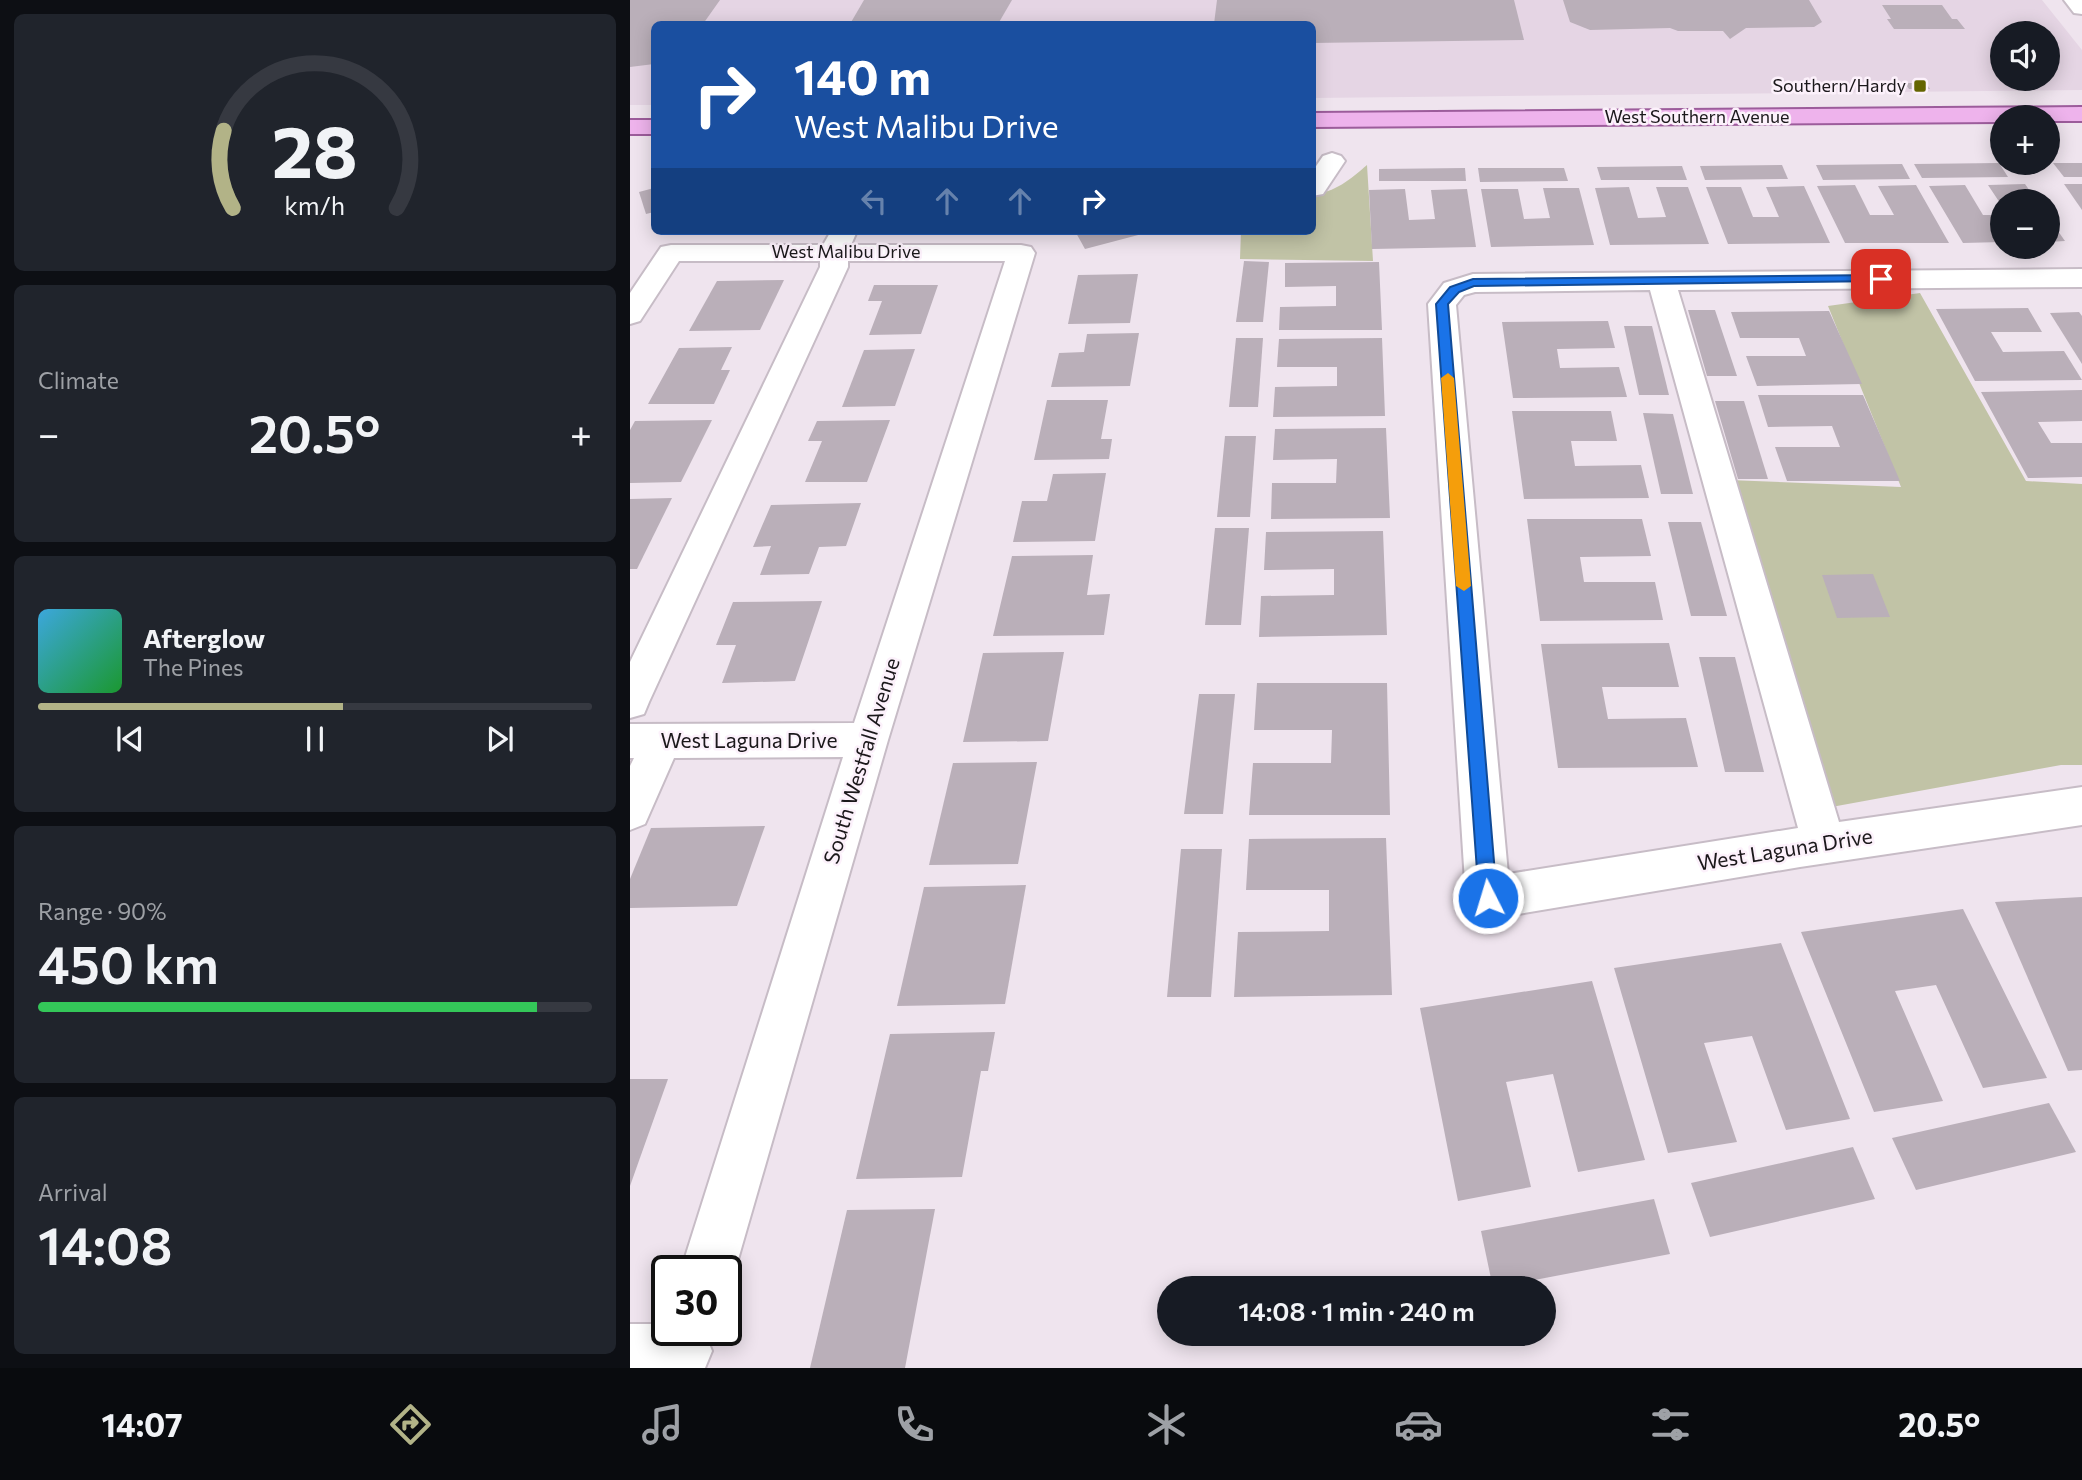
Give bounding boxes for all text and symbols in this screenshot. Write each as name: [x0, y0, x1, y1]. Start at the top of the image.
map controls: [1990, 21, 2060, 259]
button: sound: [1990, 21, 2060, 91]
text: 140 m: [794, 45, 931, 105]
icon: right: [679, 49, 770, 140]
place label: Southern/Hardy: [1772, 74, 1906, 96]
marker: Southern/Hardy: [1912, 78, 1928, 94]
text: 28: [272, 105, 358, 194]
text: West Malibu Drive: [794, 105, 1059, 145]
street label: West Southern Avenue: [1604, 105, 1790, 127]
button: +: [1990, 105, 2060, 175]
icon: left: [855, 182, 893, 220]
icon: ahead: [928, 182, 966, 220]
icon: ahead: [1001, 182, 1039, 220]
icon: right: [1074, 182, 1112, 220]
button: −: [1990, 189, 2060, 259]
text: km/h: [285, 190, 345, 220]
street label: West Malibu Drive: [772, 240, 920, 262]
pin: [1851, 249, 1911, 309]
icon: arrive: [1862, 260, 1900, 298]
text: Climate: [38, 366, 119, 394]
text: 20.5°: [249, 400, 380, 464]
text: −: [38, 409, 60, 456]
text: +: [570, 409, 592, 456]
text: Afterglow: [143, 622, 265, 653]
text: The Pines: [143, 653, 244, 681]
street label: South Westfall Avenue: [817, 655, 904, 867]
icon: previous: [111, 720, 149, 758]
icon: pause: [296, 720, 334, 758]
icon: next: [481, 720, 519, 758]
street label: West Laguna Drive: [660, 727, 838, 752]
street label: West Laguna Drive: [1695, 822, 1874, 875]
position arrow: [1451, 861, 1525, 935]
text: Range · 90%: [38, 897, 166, 925]
text: 450 km: [38, 931, 219, 995]
text: Arrival: [38, 1178, 108, 1206]
text: 14:08: [38, 1212, 172, 1276]
speed limit sign: 30: [651, 1255, 742, 1346]
text: 14:08 · 1 min · 240 m: [1238, 1295, 1475, 1326]
icon: directions: [386, 1400, 435, 1449]
icon: music: [638, 1400, 687, 1449]
icon: phone: [890, 1400, 939, 1449]
icon: climate: [1142, 1400, 1191, 1449]
icon: car: [1394, 1400, 1443, 1449]
icon: filters: [1646, 1400, 1695, 1449]
text: 14:07: [102, 1404, 183, 1444]
text: 20.5°: [1898, 1404, 1980, 1444]

